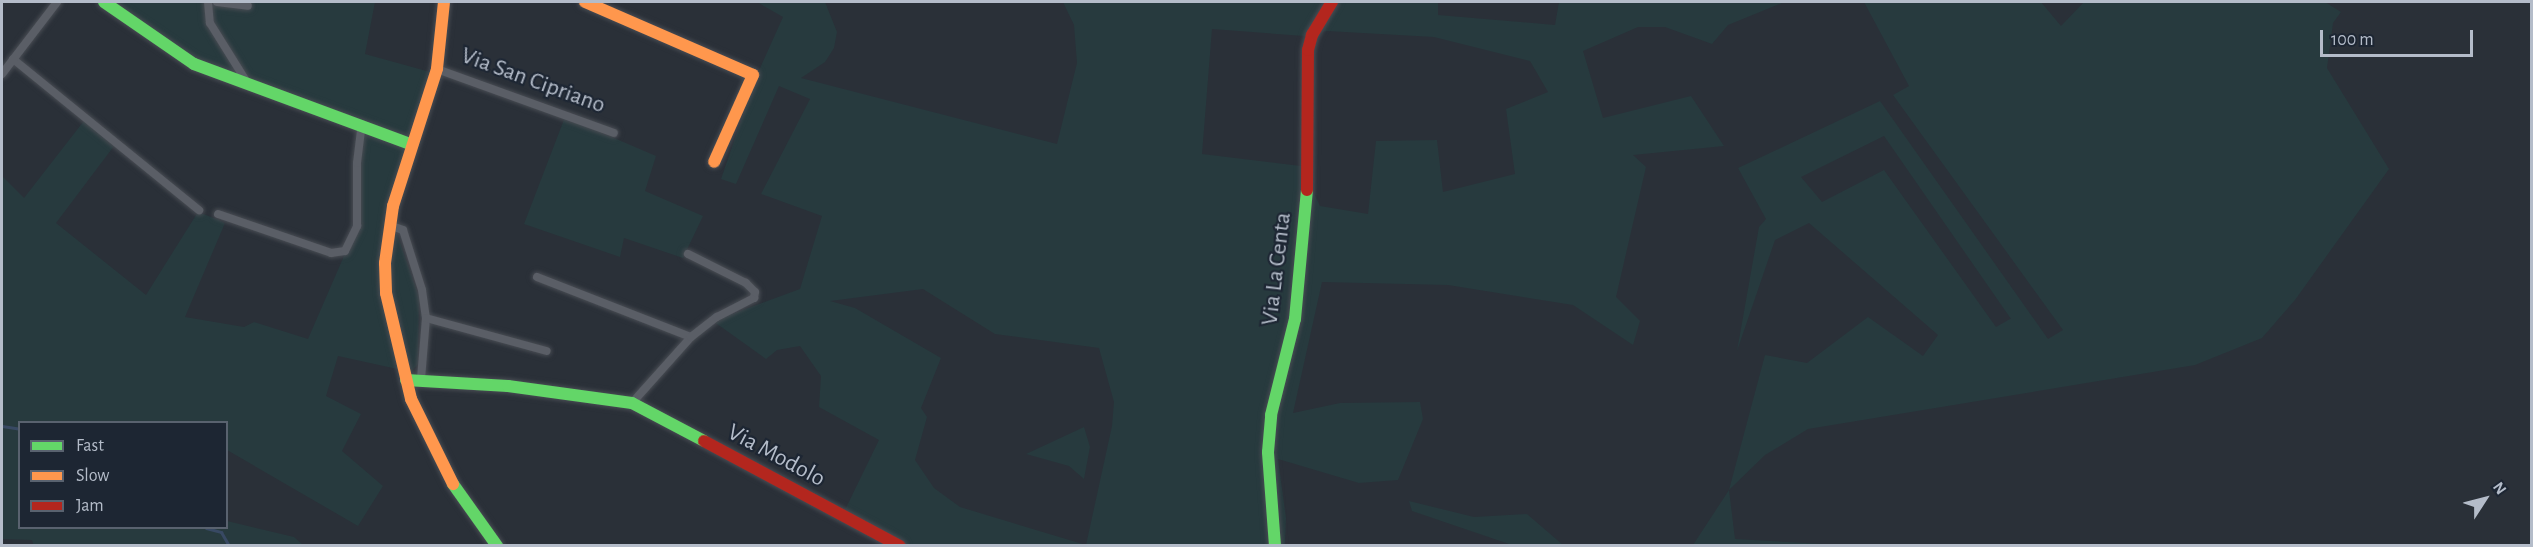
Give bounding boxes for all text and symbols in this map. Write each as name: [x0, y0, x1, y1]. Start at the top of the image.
scale bar: [2323, 18, 2476, 56]
text: 100 m: [2331, 31, 2374, 49]
street label: Via San Cipriano: [457, 42, 609, 120]
street label: Via La Centa: [1256, 211, 1298, 327]
street label: Via Modolo: [722, 418, 830, 494]
legend: [18, 421, 228, 529]
text: Fast: [76, 437, 104, 455]
text: Slow: [76, 467, 109, 485]
north arrow: [2455, 469, 2515, 529]
text: N: [2490, 479, 2509, 498]
text: Jam: [76, 497, 104, 515]

